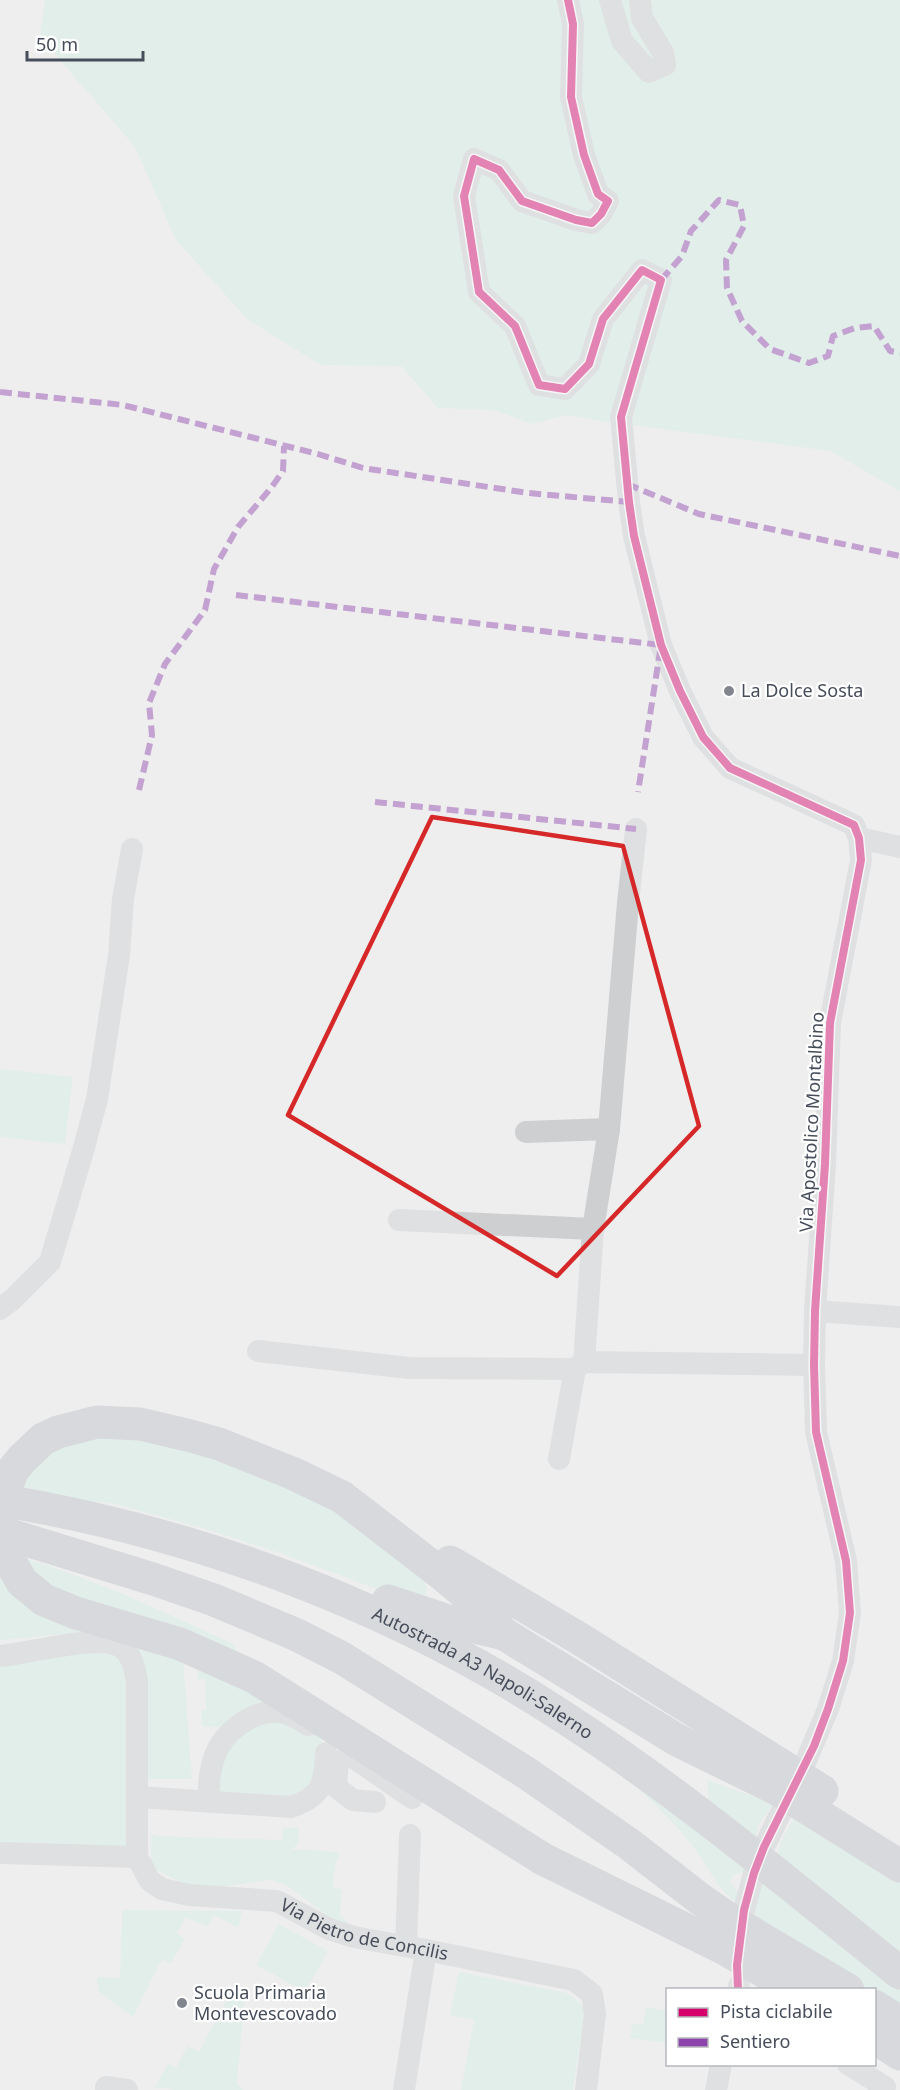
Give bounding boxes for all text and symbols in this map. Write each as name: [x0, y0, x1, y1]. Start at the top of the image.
scale bar: [27, 24, 142, 62]
text: 50 m: [36, 32, 78, 56]
place label: La Dolce Sosta: [741, 678, 863, 702]
marker: La Dolce Sosta: [722, 684, 736, 698]
street label: Via Apostolico Montalbino: [793, 1011, 829, 1233]
street label: Autostrada A3 Napoli-Salerno: [369, 1601, 598, 1744]
street label: Via Pietro de Concilis: [276, 1892, 450, 1965]
place label: Scuola Primaria Montevescovado: [194, 1980, 337, 2025]
legend: [666, 1988, 876, 2066]
marker: Scuola Primaria Montevescovado: [175, 1996, 189, 2010]
text: Pista ciclabile: [720, 1999, 833, 2023]
text: Sentiero: [720, 2029, 790, 2053]

